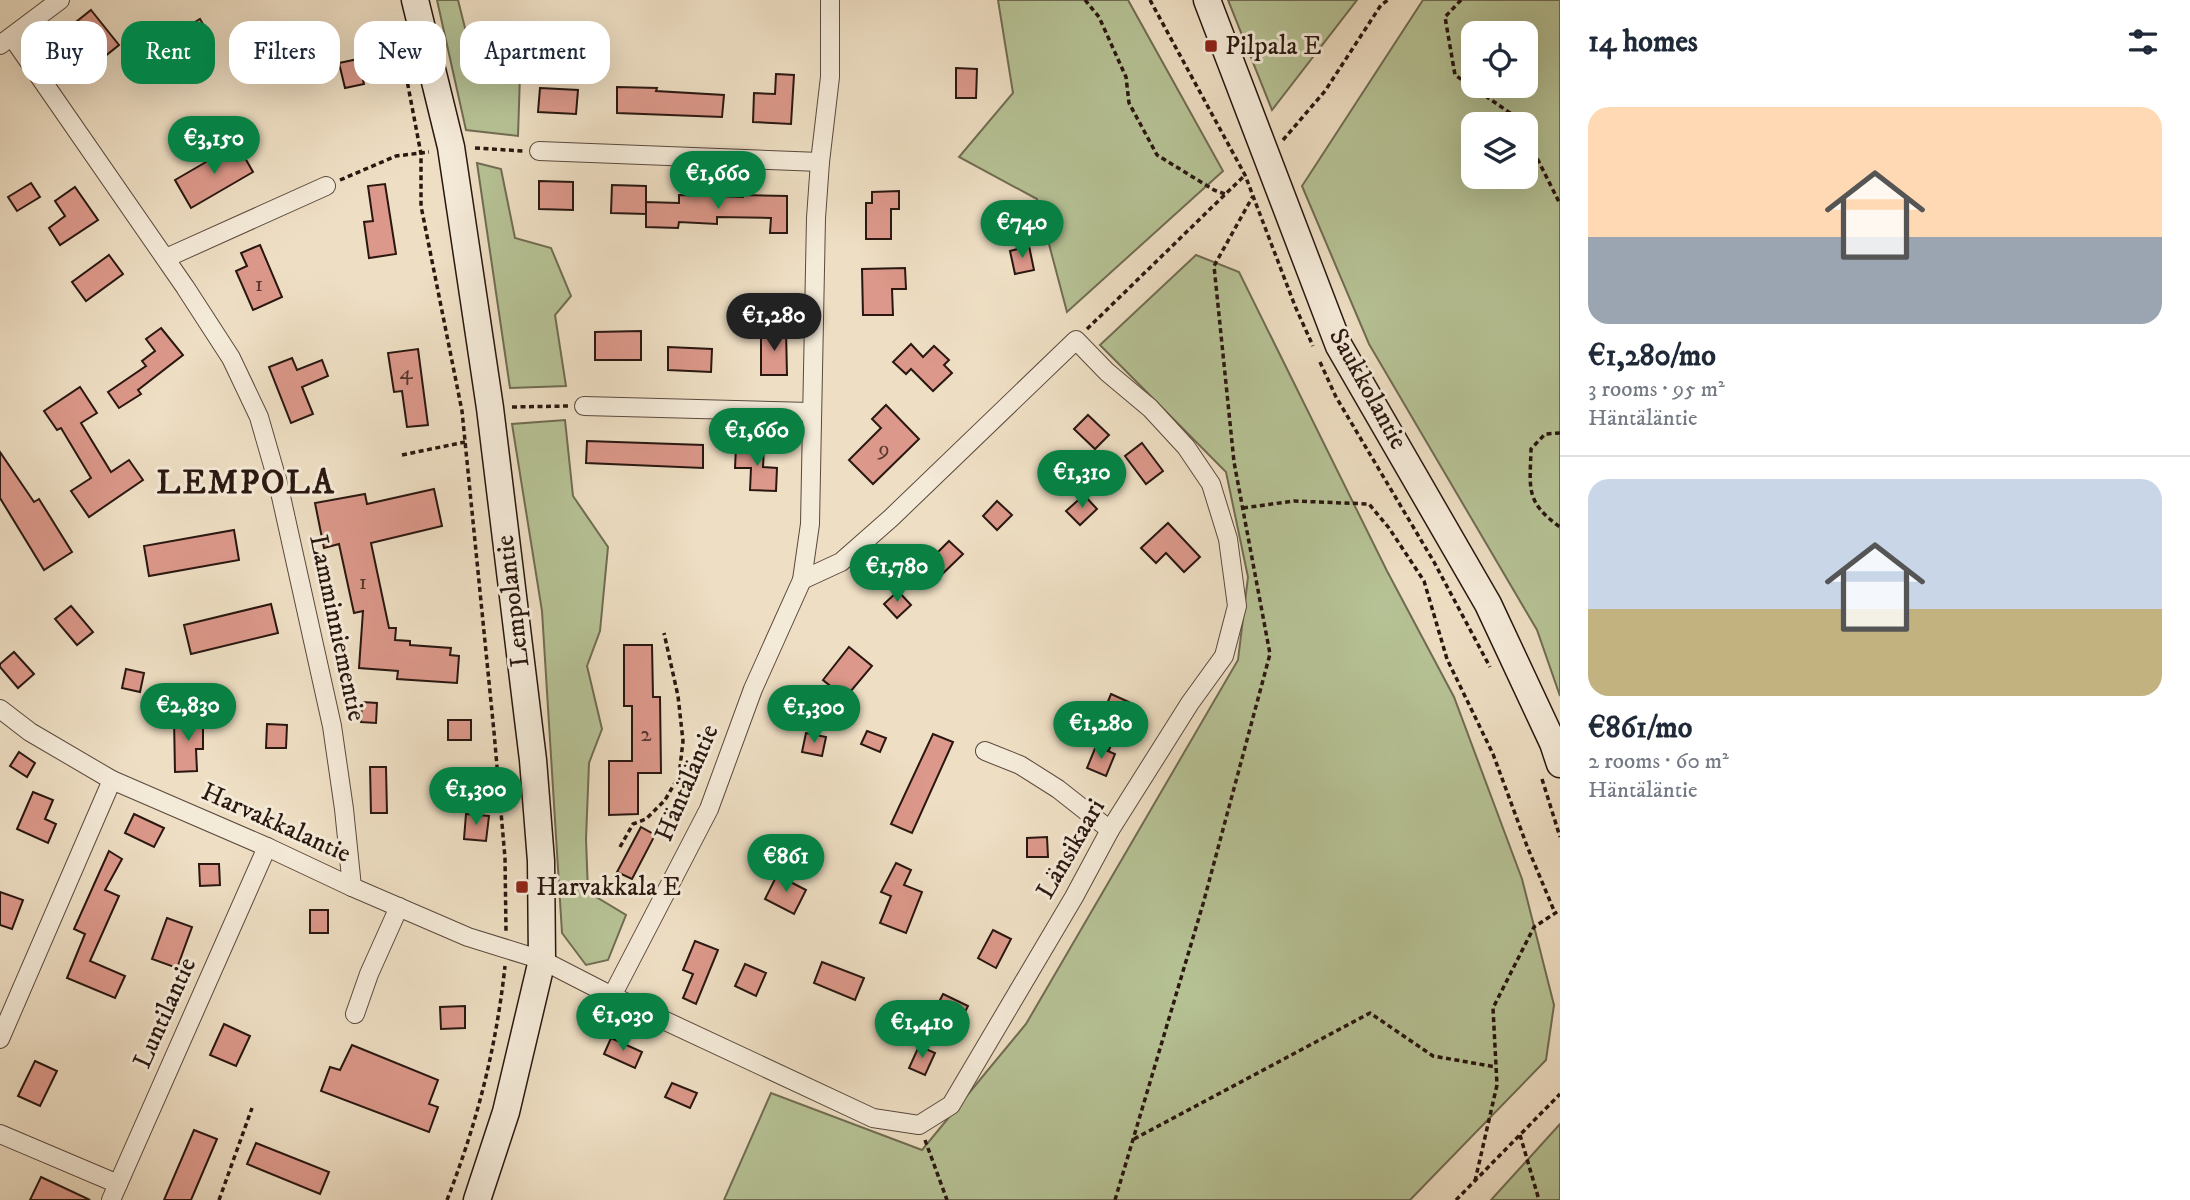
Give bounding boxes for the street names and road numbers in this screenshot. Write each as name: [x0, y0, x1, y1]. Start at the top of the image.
street label: Saukkolantie: [1321, 323, 1415, 455]
street label: Lamminniementie: [301, 532, 373, 724]
street label: Lempolantie: [489, 533, 537, 669]
street label: Häntäläntie: [648, 720, 726, 846]
street label: Harvakkalantie: [196, 775, 356, 871]
street label: Länsikaari: [1029, 793, 1113, 905]
street label: Luntilantie: [126, 952, 204, 1074]

